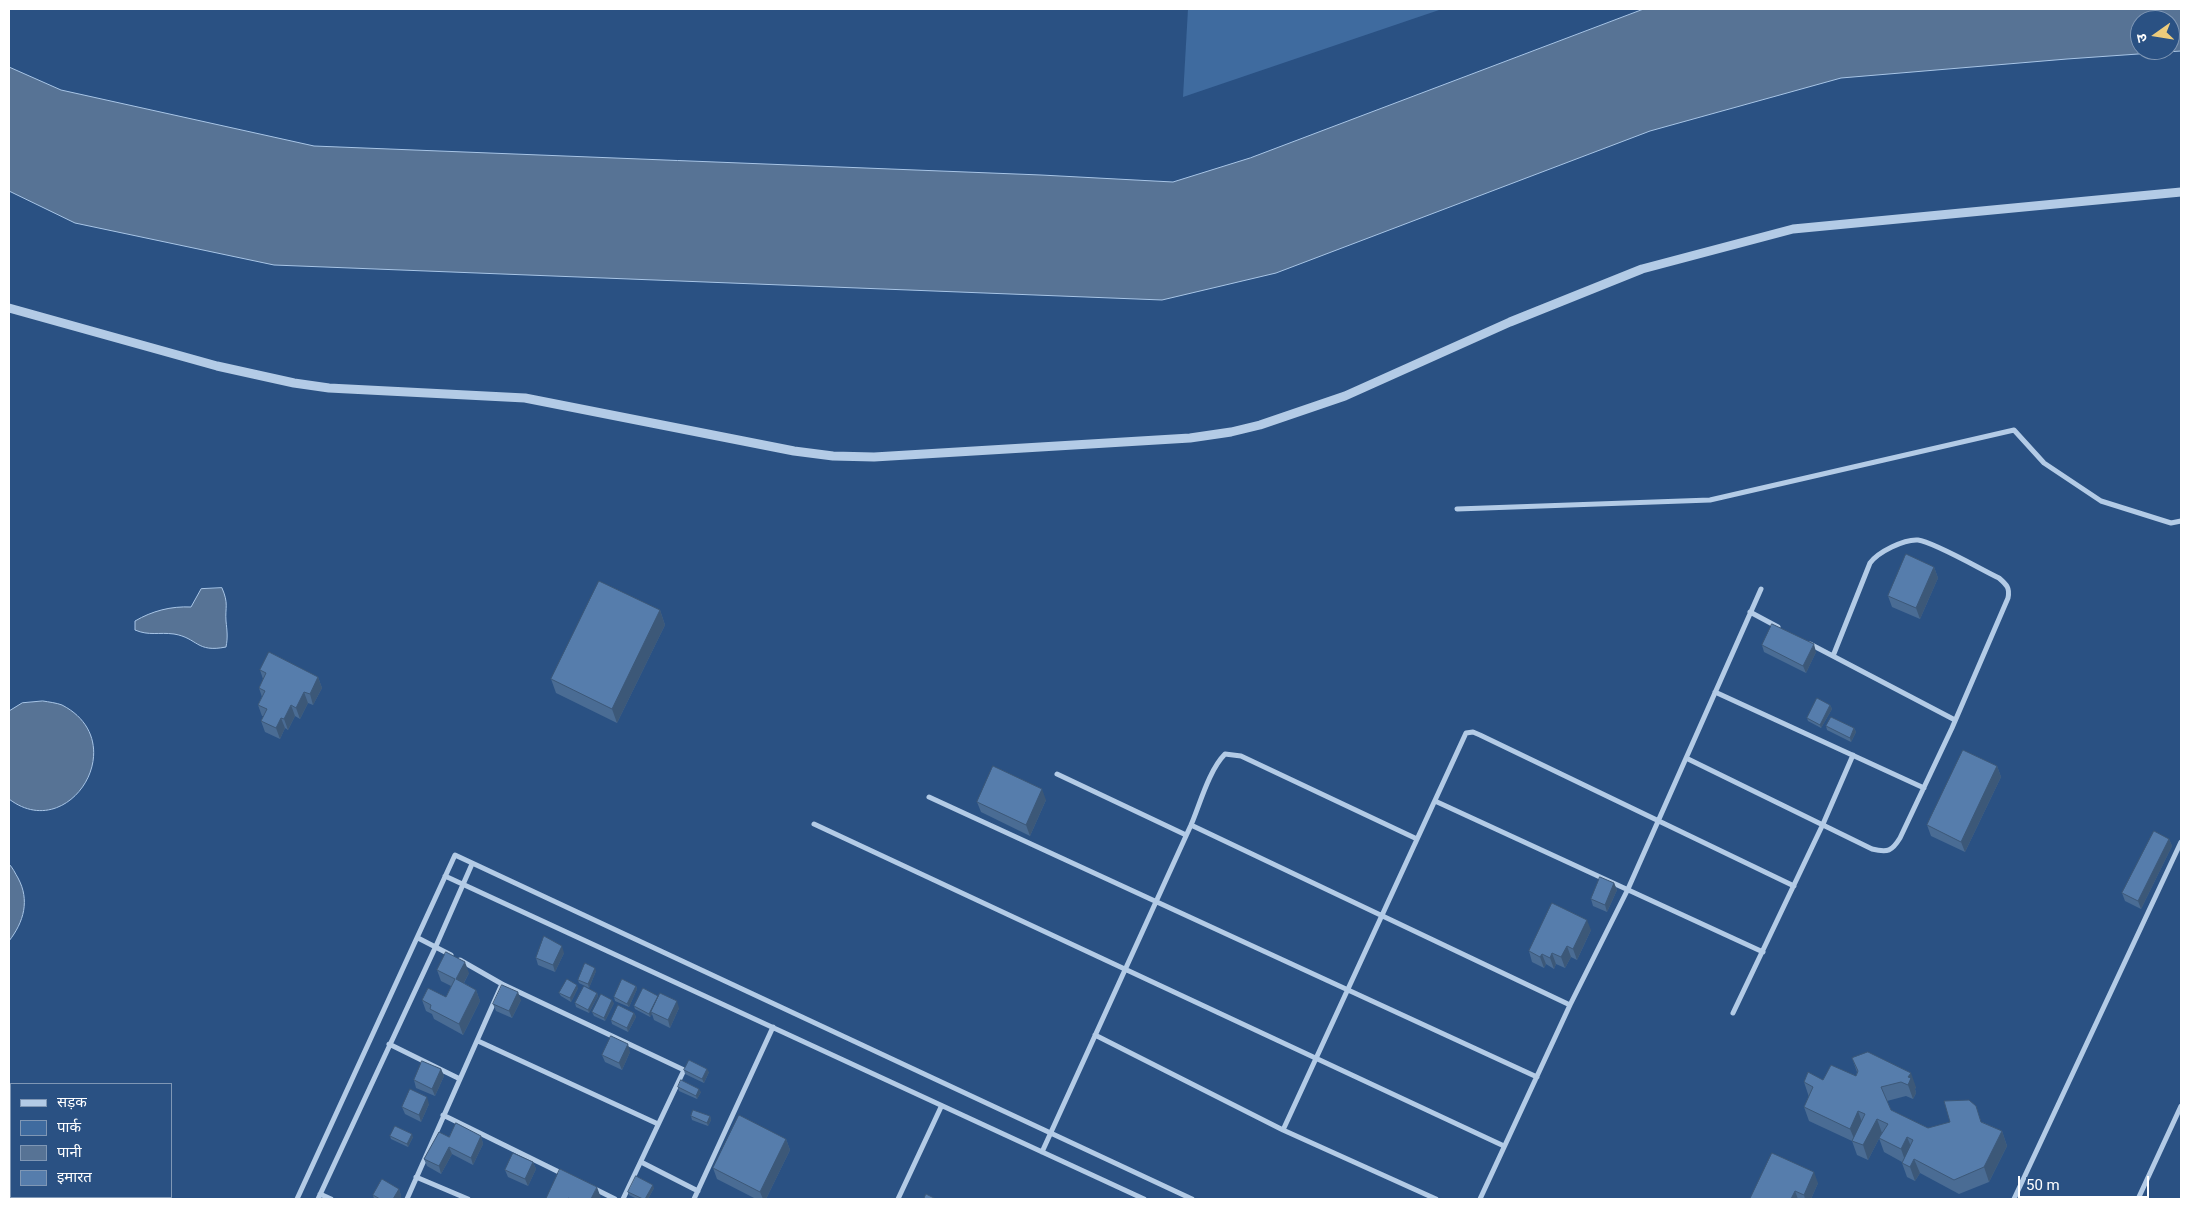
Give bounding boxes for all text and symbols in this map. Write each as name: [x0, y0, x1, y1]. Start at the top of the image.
north arrow: [2130, 10, 2180, 60]
text: उ: [2133, 32, 2150, 44]
legend: [10, 1083, 172, 1198]
text: सड़क: [57, 1093, 87, 1111]
text: पार्क: [57, 1118, 81, 1136]
text: पानी: [57, 1143, 82, 1161]
scale bar: [2020, 1166, 2151, 1198]
text: इमारत: [57, 1168, 92, 1186]
text: 50 m: [2026, 1176, 2060, 1194]

